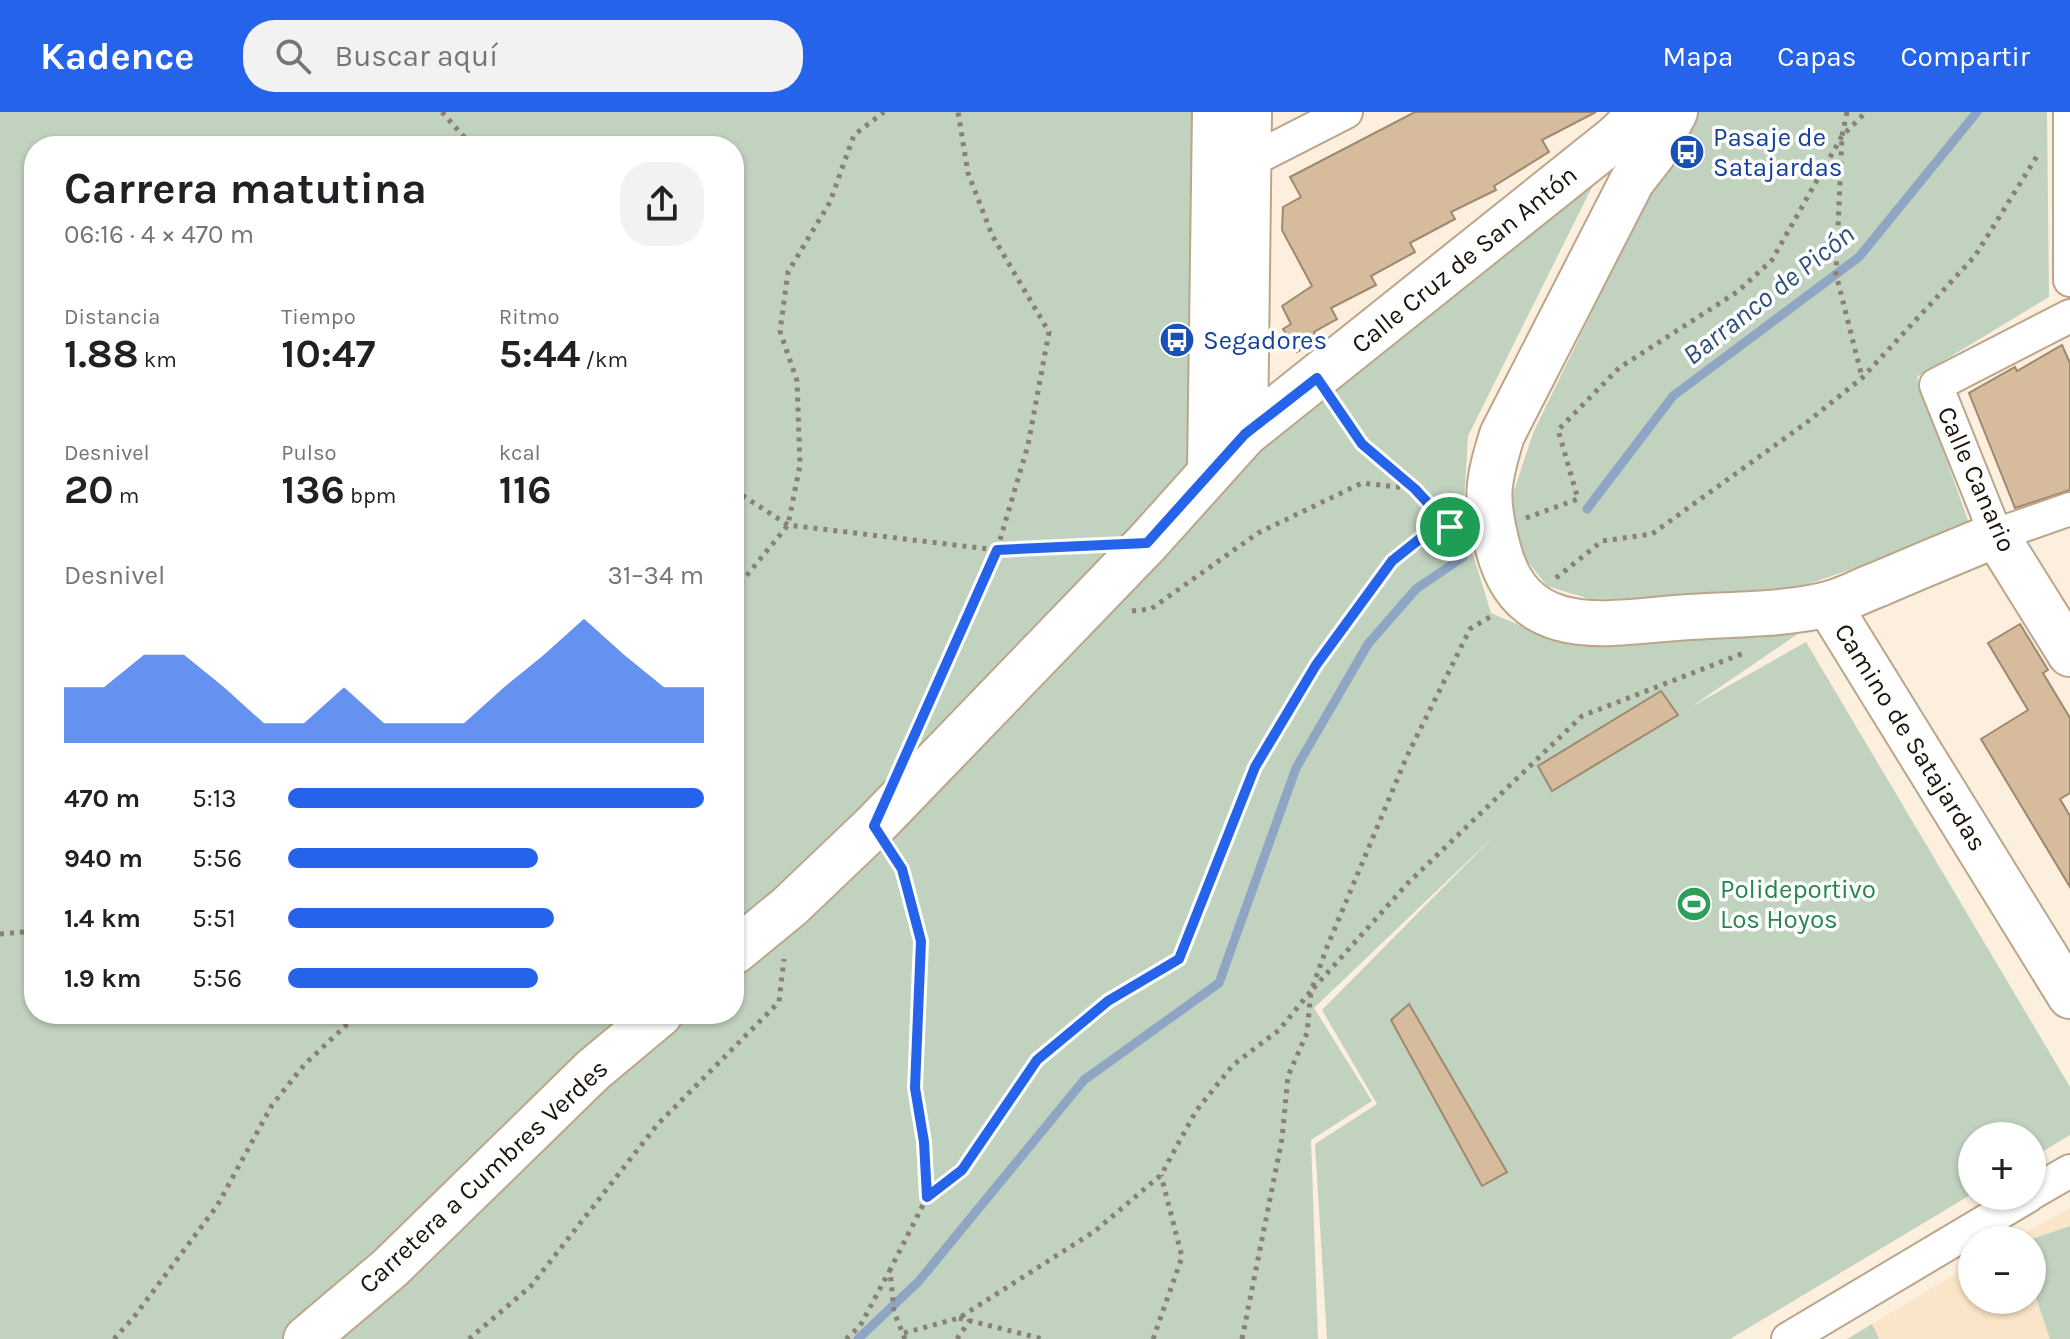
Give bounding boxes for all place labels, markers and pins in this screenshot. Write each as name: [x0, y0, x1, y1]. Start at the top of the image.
place label: Pasaje de Satajardas: [1713, 122, 1842, 183]
bus stop icon: Pasaje de Satajardas: [1668, 133, 1706, 171]
bus stop icon: Segadores: [1158, 321, 1196, 359]
place label: Segadores: [1203, 325, 1327, 356]
pin: [1416, 493, 1484, 561]
place label: Polideportivo Los Hoyos: [1720, 874, 1876, 935]
sports icon: Polideportivo Los Hoyos: [1675, 885, 1713, 923]

